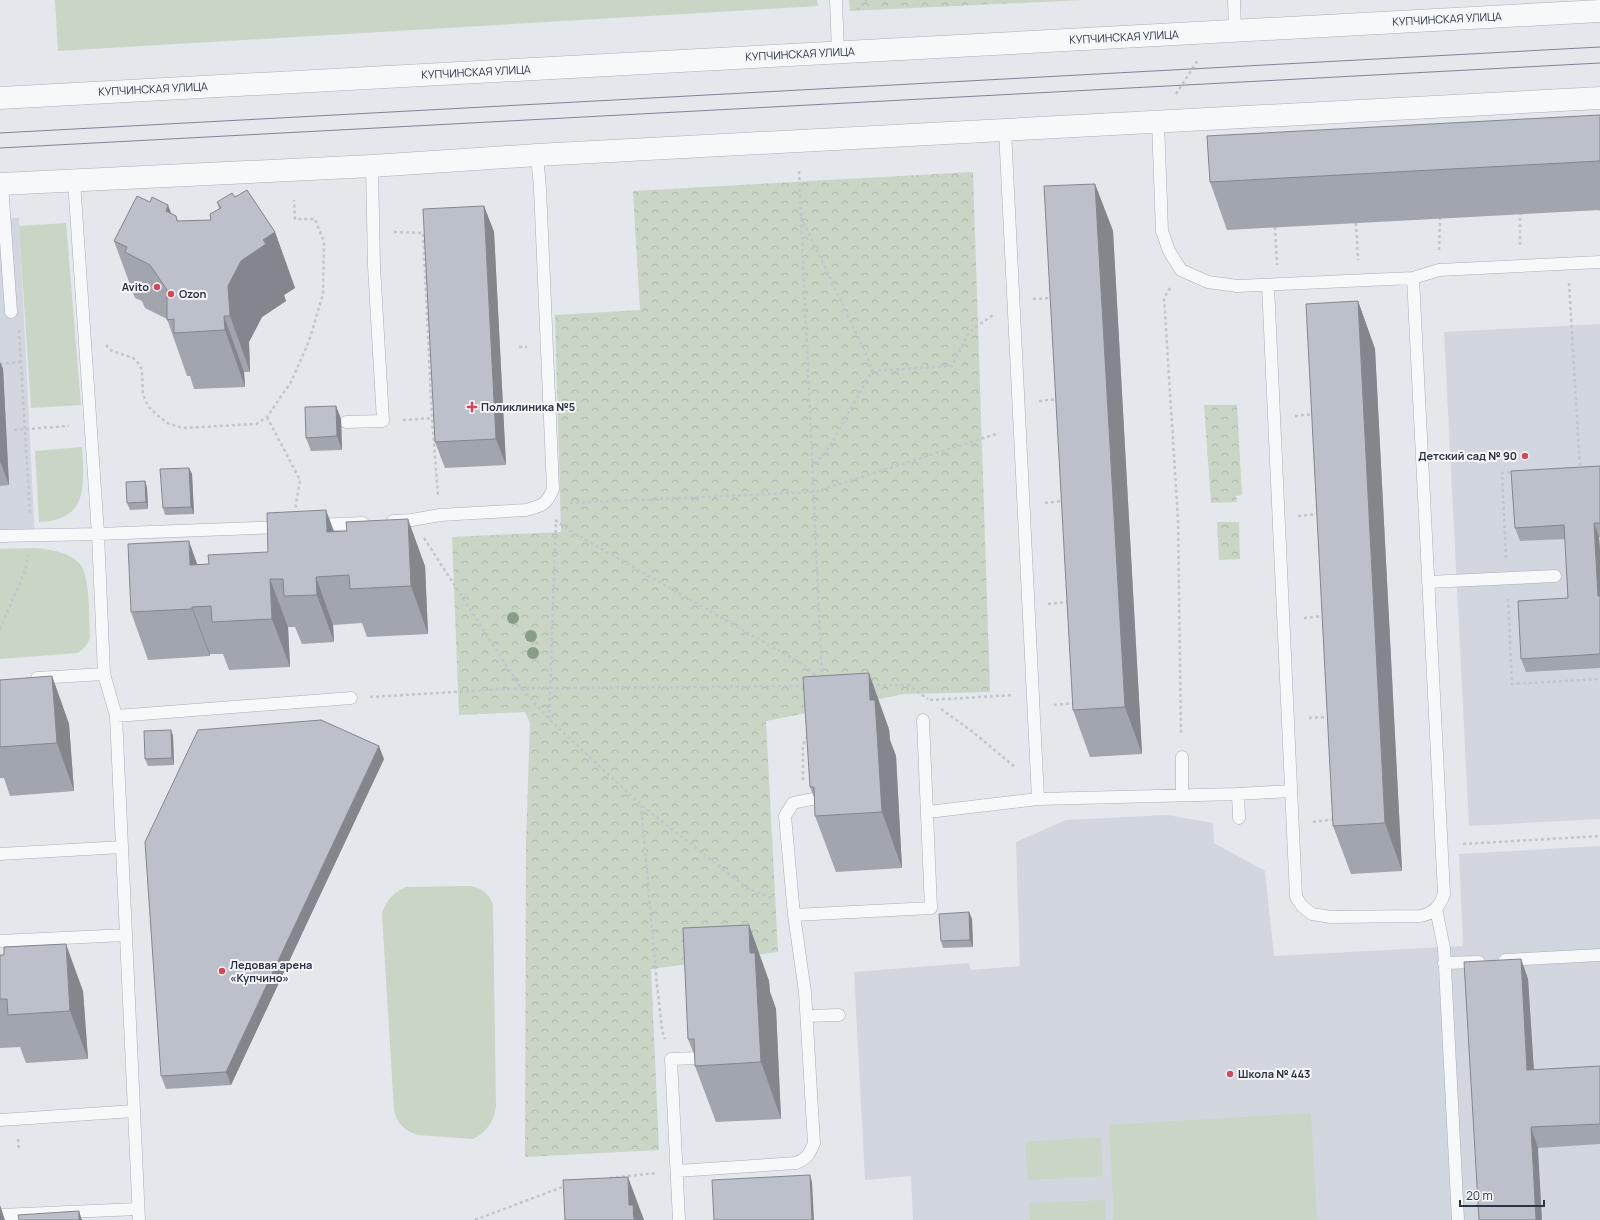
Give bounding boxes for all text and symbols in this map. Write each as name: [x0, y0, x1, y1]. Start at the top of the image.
street label: КУПЧИНСКАЯ УЛИЦА: [1392, 8, 1502, 29]
street label: КУПЧИНСКАЯ УЛИЦА: [1069, 26, 1179, 47]
street label: КУПЧИНСКАЯ УЛИЦА: [745, 43, 855, 64]
street label: КУПЧИНСКАЯ УЛИЦА: [421, 61, 531, 82]
street label: КУПЧИНСКАЯ УЛИЦА: [98, 78, 208, 99]
place label: Avito: [122, 279, 149, 294]
marker: Avito: [152, 282, 162, 292]
place label: Ozon: [179, 286, 206, 301]
marker: Ozon: [166, 289, 176, 299]
place label: Поликлиника №5: [481, 399, 575, 414]
marker: Поликлиника №5: [466, 401, 478, 413]
place label: Детский сад № 90: [1418, 448, 1517, 463]
marker: Детский сад № 90: [1520, 451, 1530, 461]
place label: Ледовая арена «Купчино»: [230, 957, 312, 985]
marker: Ледовая арена «Купчино»: [217, 966, 227, 976]
place label: Школа № 443: [1238, 1066, 1311, 1081]
marker: Школа № 443: [1225, 1069, 1235, 1079]
scale bar: [1460, 1182, 1544, 1208]
text: 20 m: [1466, 1187, 1493, 1204]

